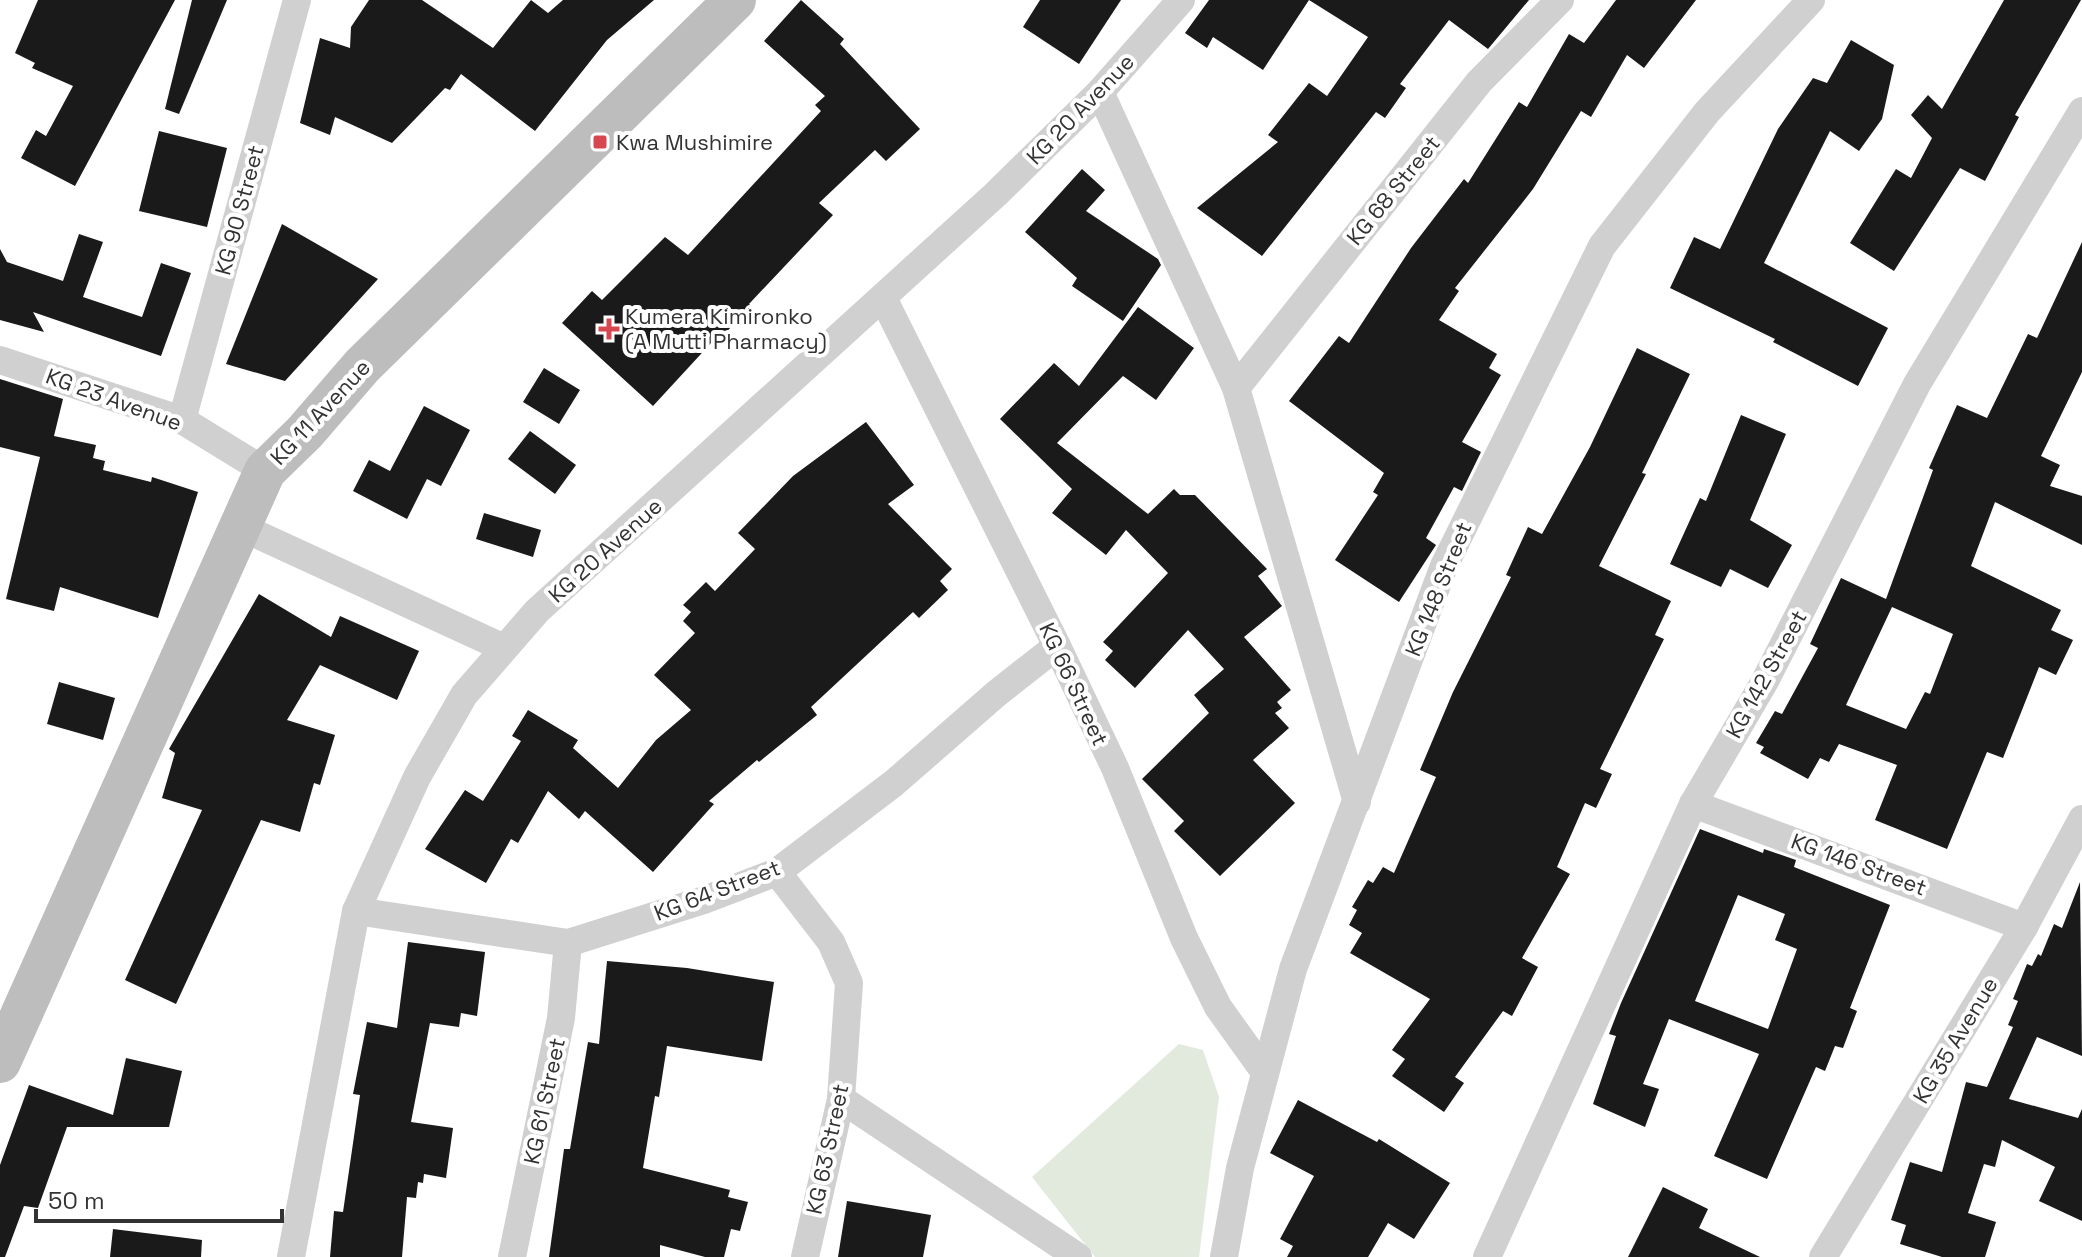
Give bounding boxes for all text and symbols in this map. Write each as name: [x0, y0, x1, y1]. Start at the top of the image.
street label: KG 20 Avenue: [1020, 48, 1140, 170]
place label: Kwa Mushimire: [616, 128, 773, 156]
street label: KG 68 Street: [1340, 130, 1446, 250]
marker: Kwa Mushimire: [591, 133, 609, 151]
street label: KG 90 Street: [208, 142, 270, 278]
place label: Kumera Kimironko (A Mutti Pharmacy): [625, 302, 827, 355]
marker: Kumera Kimironko (A Mutti Pharmacy): [600, 320, 618, 338]
street label: KG 11 Avenue: [264, 353, 376, 471]
street label: KG 23 Avenue: [42, 361, 186, 437]
street label: KG 20 Avenue: [542, 492, 668, 608]
street label: KG 148 Street: [1398, 518, 1478, 660]
street label: KG 142 Street: [1719, 605, 1813, 743]
street label: KG 66 Street: [1033, 618, 1115, 750]
street label: KG 146 Street: [1787, 827, 1931, 901]
street label: KG 64 Street: [650, 853, 784, 927]
street label: KG 35 Avenue: [1906, 972, 2004, 1108]
street label: KG 61 Street: [517, 1035, 571, 1167]
street label: KG 63 Street: [800, 1081, 854, 1217]
scale bar: [36, 1173, 282, 1223]
text: 50 m: [48, 1185, 105, 1216]

